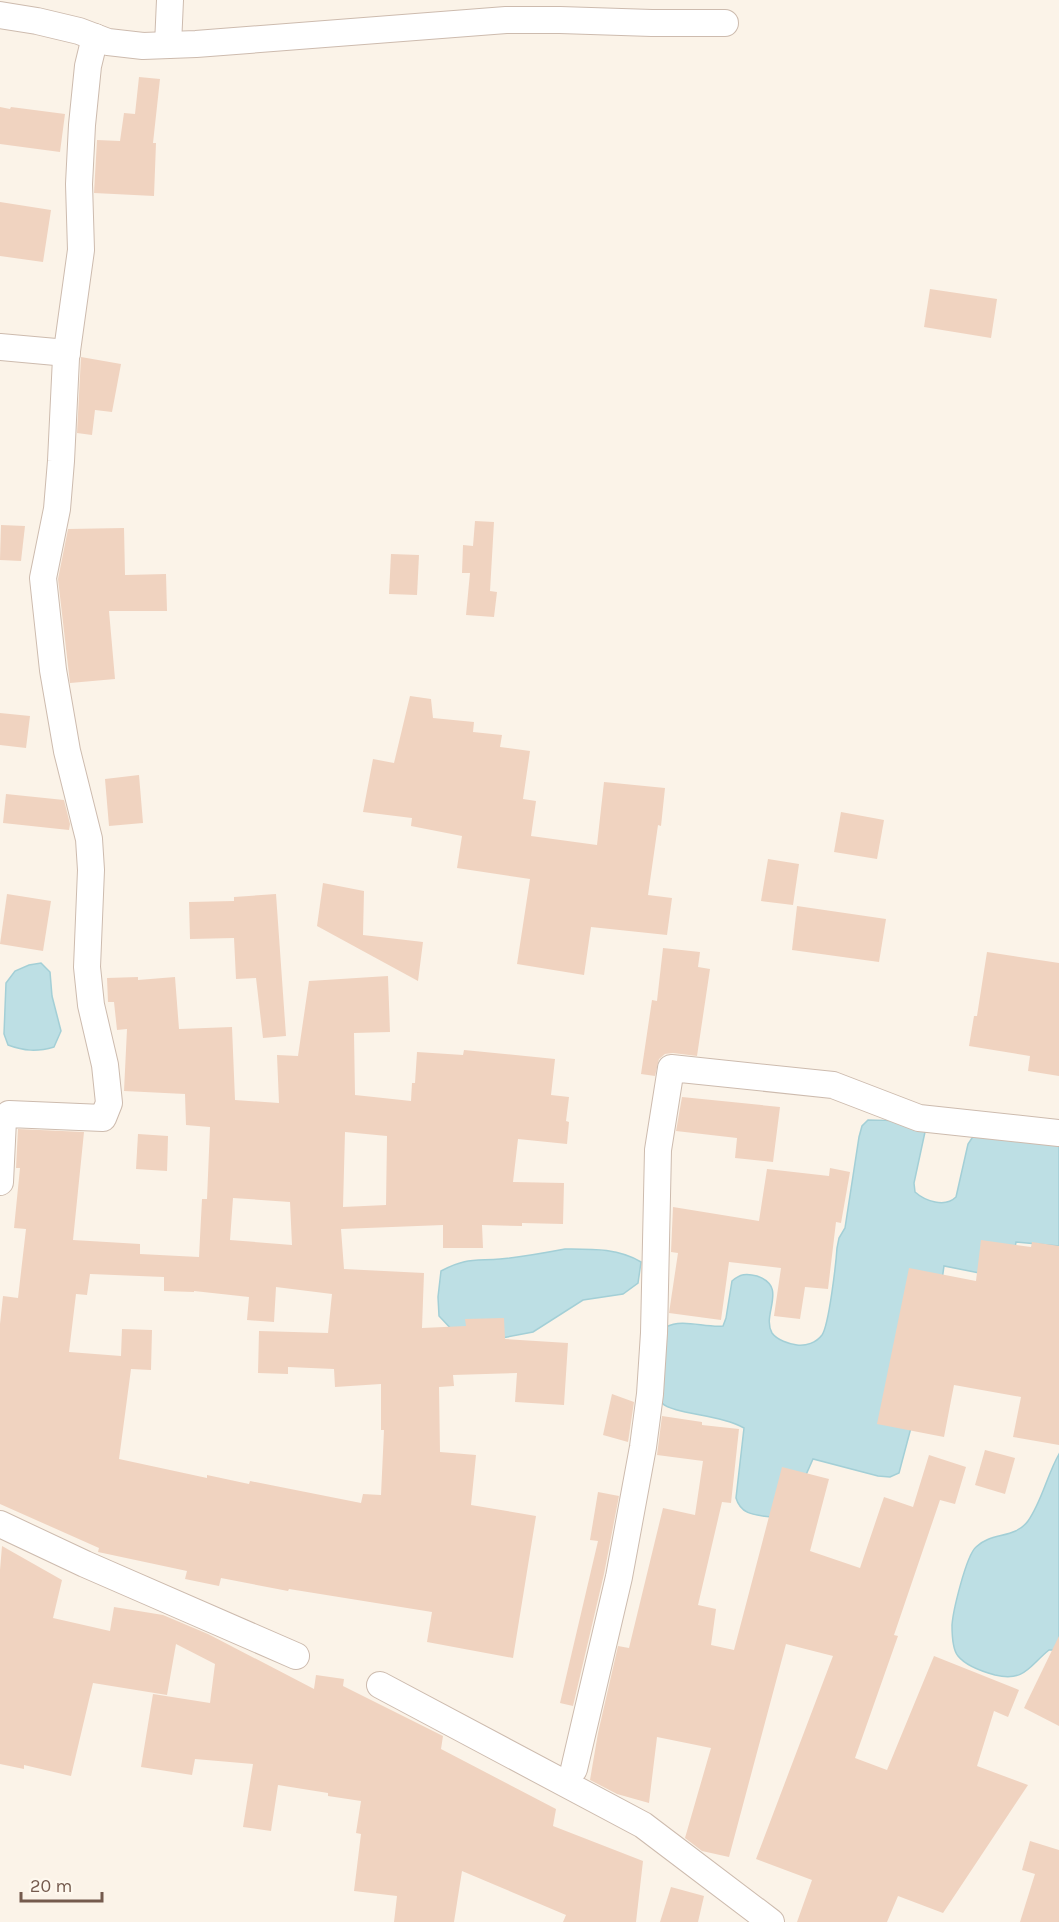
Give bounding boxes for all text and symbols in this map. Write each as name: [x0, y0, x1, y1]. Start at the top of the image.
scale bar: [21, 1865, 102, 1903]
text: 20 m: [30, 1875, 72, 1897]

